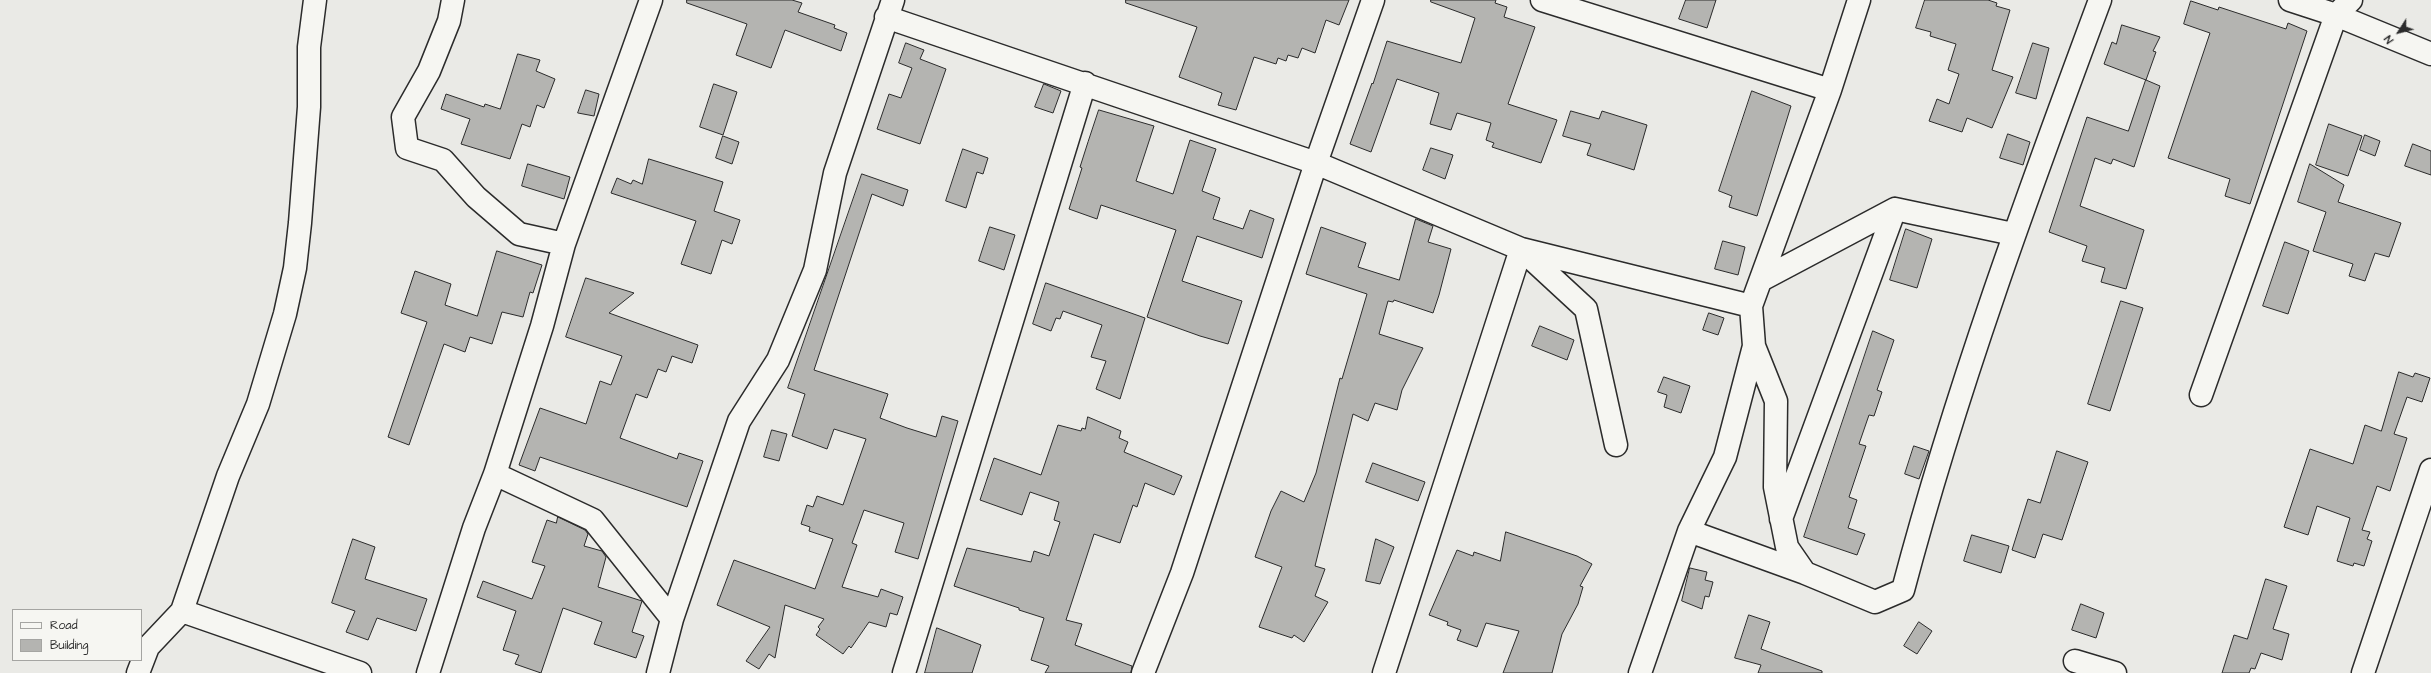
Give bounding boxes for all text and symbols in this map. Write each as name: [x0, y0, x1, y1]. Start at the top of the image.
north arrow: [2379, 12, 2419, 52]
text: N: [2381, 32, 2397, 47]
legend: [12, 609, 142, 661]
text: Road: [50, 617, 78, 634]
text: Building: [50, 637, 88, 654]

